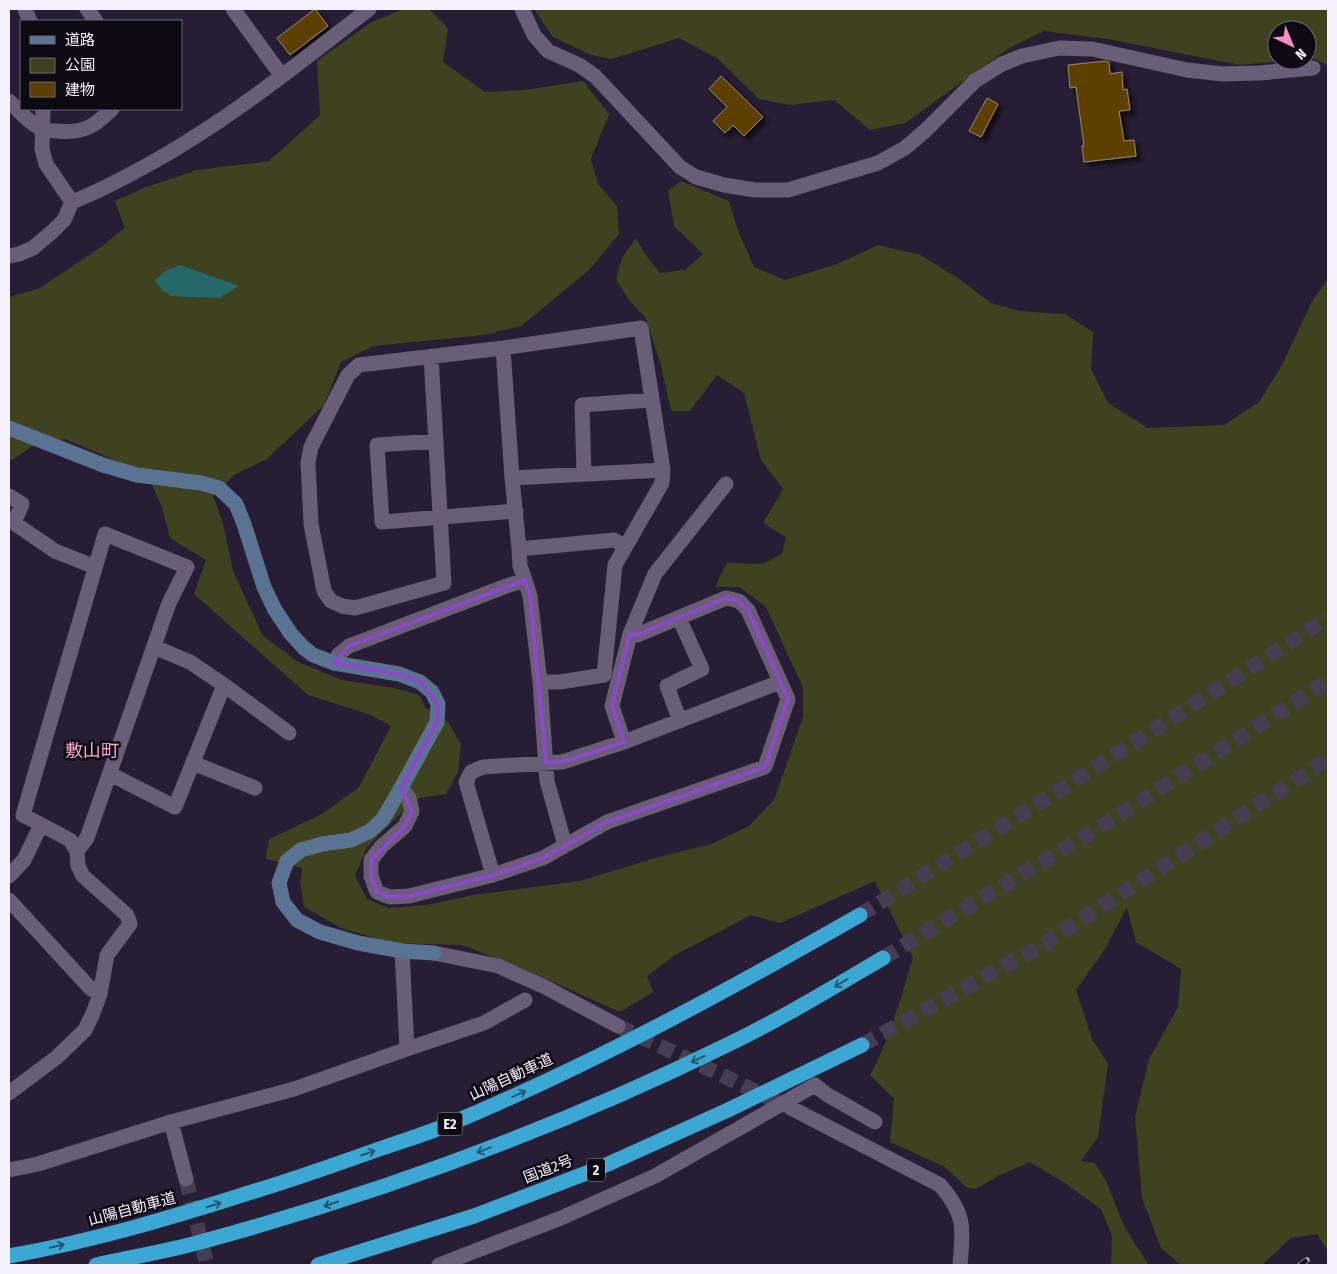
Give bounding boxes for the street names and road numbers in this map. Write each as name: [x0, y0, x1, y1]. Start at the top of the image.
street label: 山陽自動車道: [466, 1050, 556, 1104]
road number: E2: [438, 1112, 462, 1136]
street label: 国道2号: [521, 1151, 575, 1187]
road number: 2: [587, 1158, 605, 1182]
street label: 山陽自動車道: [86, 1189, 178, 1229]

